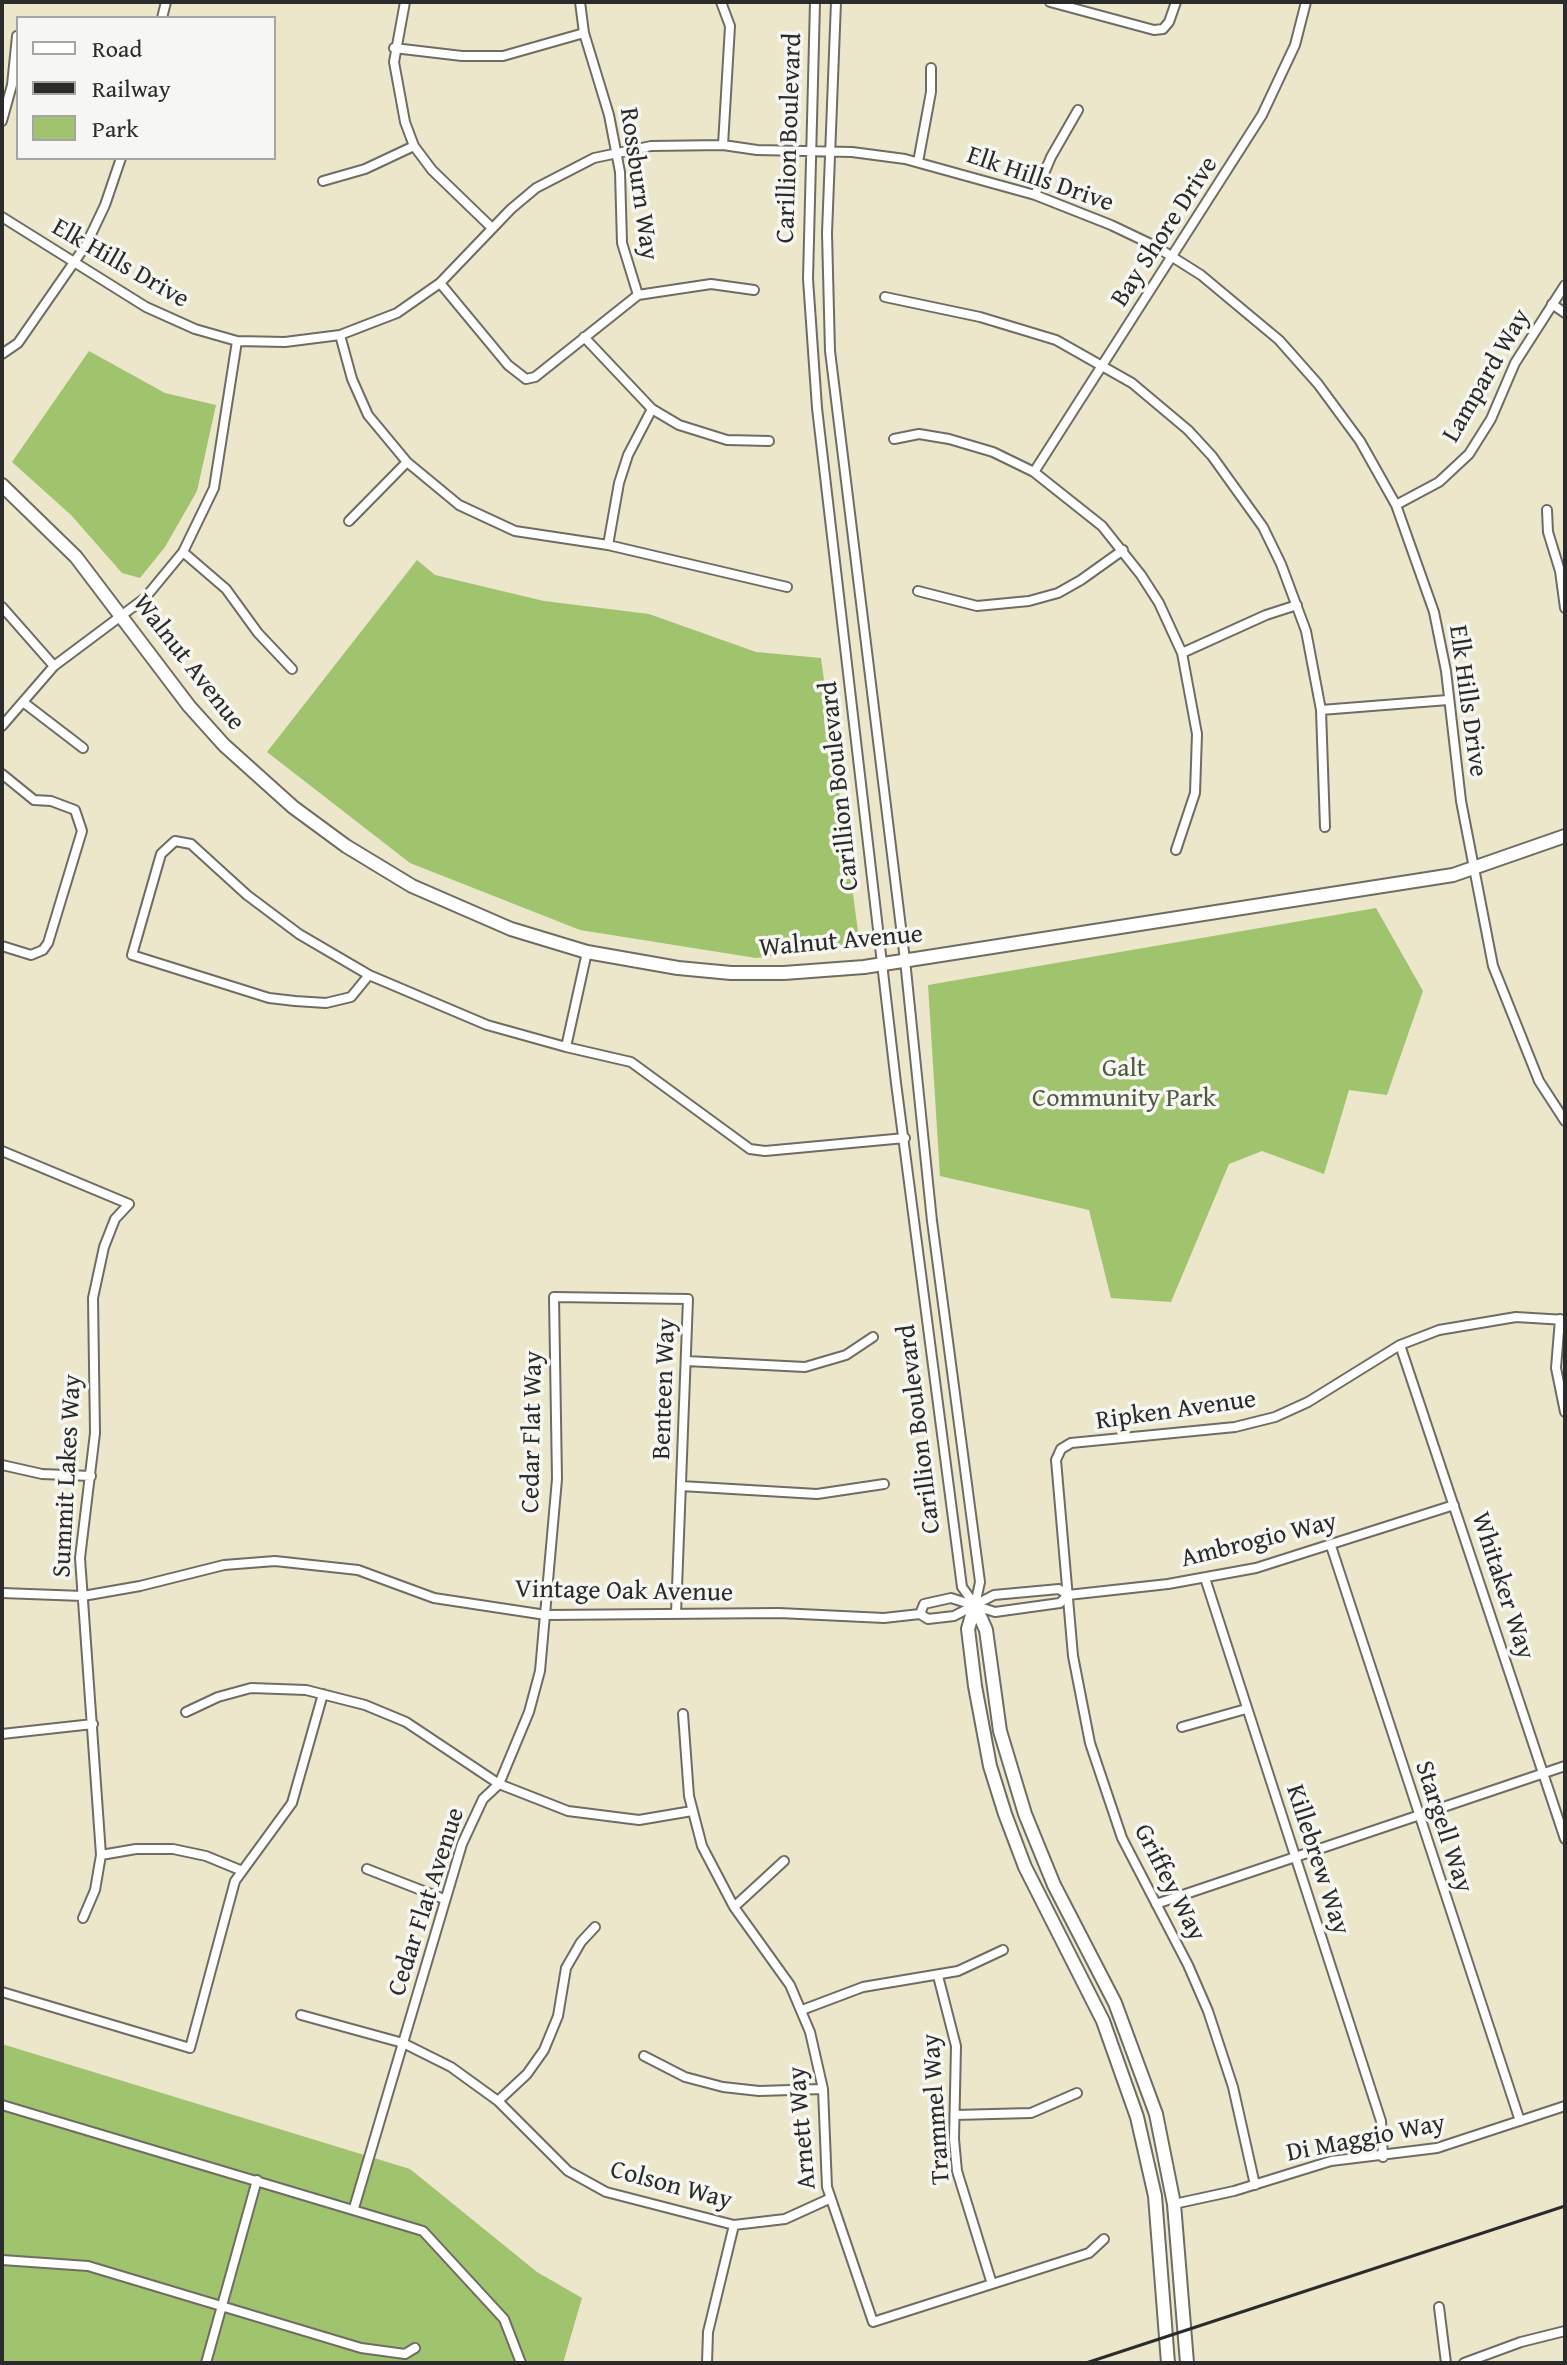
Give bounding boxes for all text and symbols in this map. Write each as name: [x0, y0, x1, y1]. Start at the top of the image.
legend: [16, 16, 276, 160]
text: Road: [92, 31, 142, 66]
street label: Carillion Boulevard: [771, 32, 809, 244]
text: Railway: [92, 71, 171, 106]
street label: Rossburn Way: [612, 106, 664, 262]
text: Park: [92, 111, 138, 146]
street label: Elk Hills Drive: [963, 140, 1117, 220]
street label: Bay Shore Drive: [1105, 151, 1225, 313]
street label: Elk Hills Drive: [46, 212, 194, 316]
street label: Lampard Way: [1436, 304, 1538, 448]
street label: Walnut Avenue: [125, 589, 251, 737]
street label: Elk Hills Drive: [1441, 623, 1493, 779]
street label: Carillion Boulevard: [813, 680, 867, 892]
street label: Walnut Avenue: [758, 919, 924, 965]
park label: Galt Community Park: [1032, 1053, 1216, 1114]
street label: Benteen Way: [647, 1318, 683, 1460]
street label: Carillion Boulevard: [892, 1323, 948, 1535]
street label: Cedar Flat Way: [516, 1351, 550, 1513]
street label: Summit Lakes Way: [47, 1373, 89, 1579]
street label: Ripken Avenue: [1094, 1384, 1258, 1438]
street label: Ambrogio Way: [1178, 1507, 1340, 1575]
street label: Whitaker Way: [1464, 1508, 1540, 1664]
street label: Vintage Oak Avenue: [515, 1574, 733, 1610]
street label: Stargell Way: [1407, 1757, 1479, 1897]
street label: Killebrew Way: [1278, 1781, 1356, 1939]
street label: Cedar Flat Avenue: [382, 1804, 472, 2000]
street label: Griffey Way: [1126, 1819, 1212, 1947]
street label: Trammel Way: [916, 2032, 958, 2186]
street label: Arnett Way: [782, 2065, 824, 2191]
street label: Di Maggio Way: [1284, 2108, 1448, 2170]
street label: Colson Way: [607, 2155, 735, 2217]

